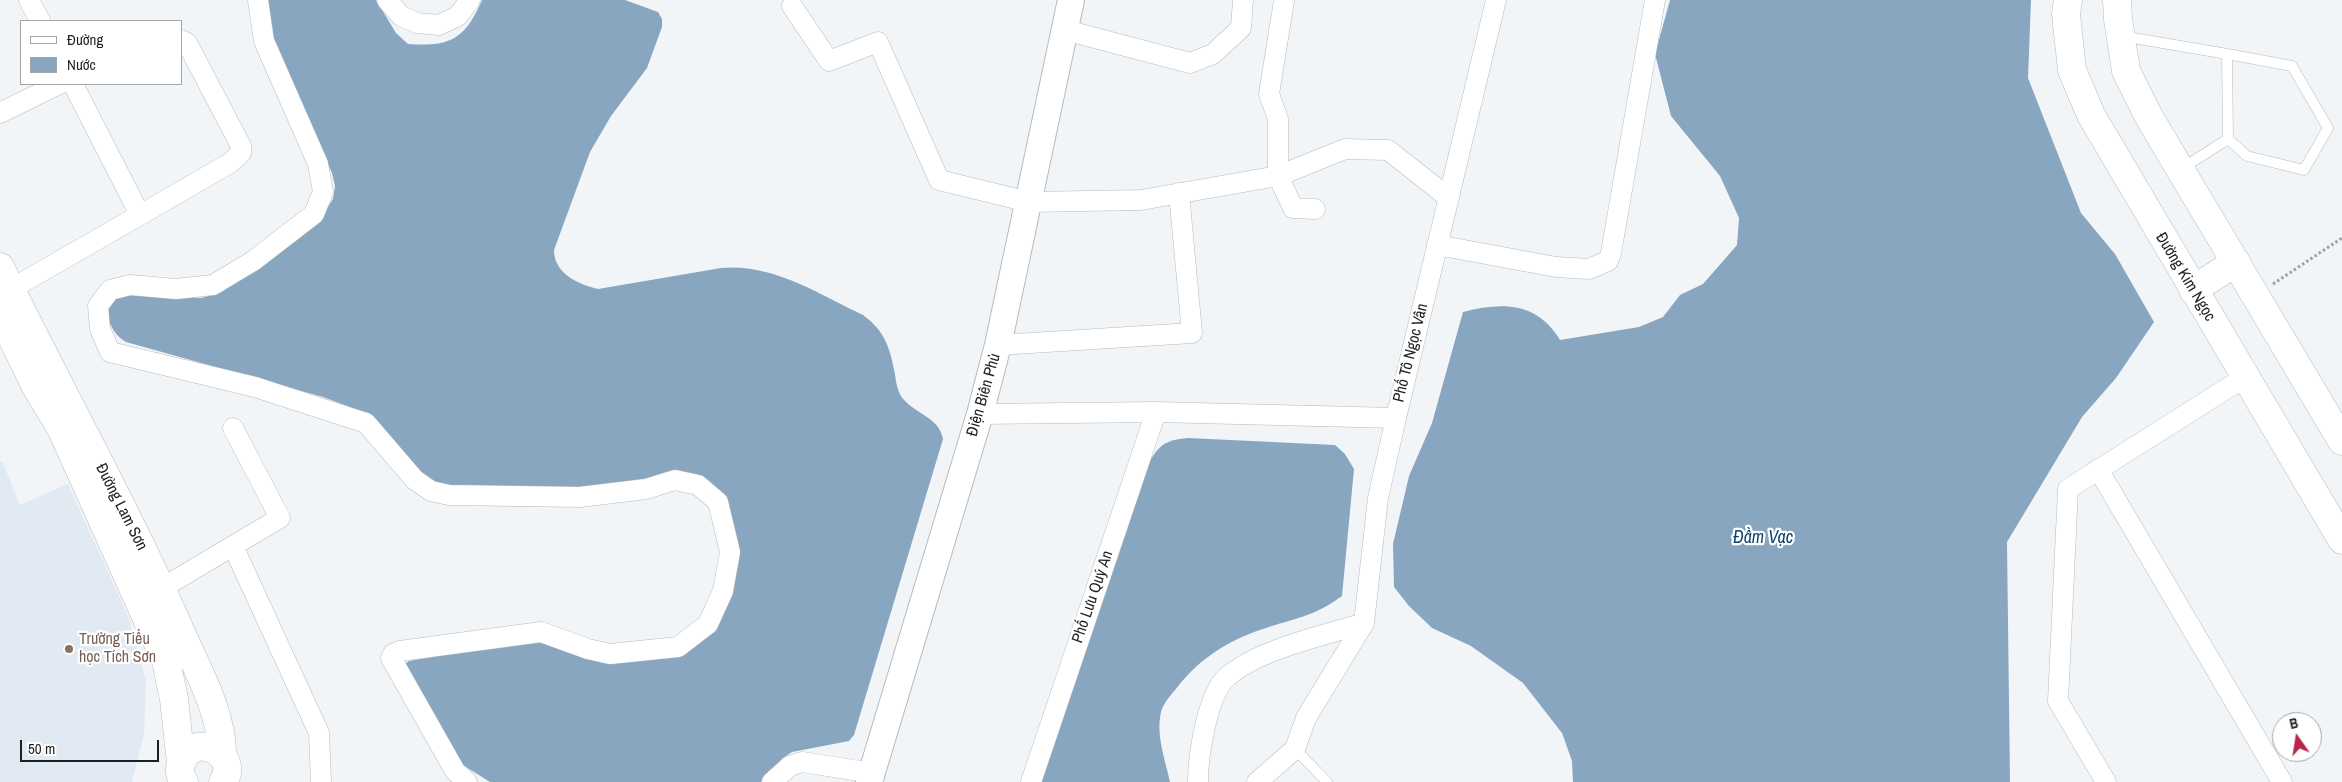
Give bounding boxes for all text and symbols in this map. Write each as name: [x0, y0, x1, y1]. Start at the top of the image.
legend: [20, 20, 182, 85]
text: Đường: [67, 29, 103, 50]
text: Nước: [67, 54, 96, 75]
street label: Đường Kim Ngọc: [2151, 229, 2219, 325]
street label: Phố Tô Ngọc Vân: [1389, 302, 1433, 404]
street label: Điện Biên Phủ: [963, 351, 1005, 439]
street label: Đường Lam Sơn: [91, 460, 151, 554]
water label: Đầm Vạc: [1733, 527, 1793, 549]
street label: Phố Lưu Quý An: [1068, 548, 1118, 646]
place label: Trường Tiểu học Tích Sơn: [79, 630, 156, 668]
marker: Trường Tiểu học Tích Sơn: [63, 643, 75, 655]
north arrow: [2272, 712, 2322, 762]
text: B: [2288, 714, 2300, 733]
scale bar: [22, 730, 161, 762]
text: 50 m: [28, 738, 55, 759]

